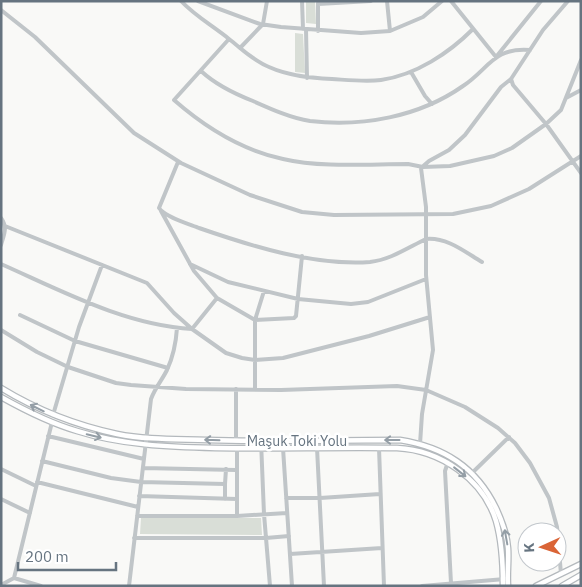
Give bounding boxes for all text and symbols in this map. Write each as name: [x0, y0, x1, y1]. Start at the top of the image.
one-way arrow: [29, 403, 44, 413]
one-way arrow: [86, 432, 102, 441]
street label: Maşuk Toki Yolu: [247, 432, 347, 450]
one-way arrow: [384, 435, 400, 445]
one-way arrow: [204, 436, 220, 445]
one-way arrow: [453, 466, 466, 477]
north arrow: [517, 522, 567, 572]
one-way arrow: [501, 530, 511, 546]
scale bar: [18, 540, 115, 572]
text: K: [520, 542, 538, 553]
text: 200 m: [25, 547, 69, 566]

